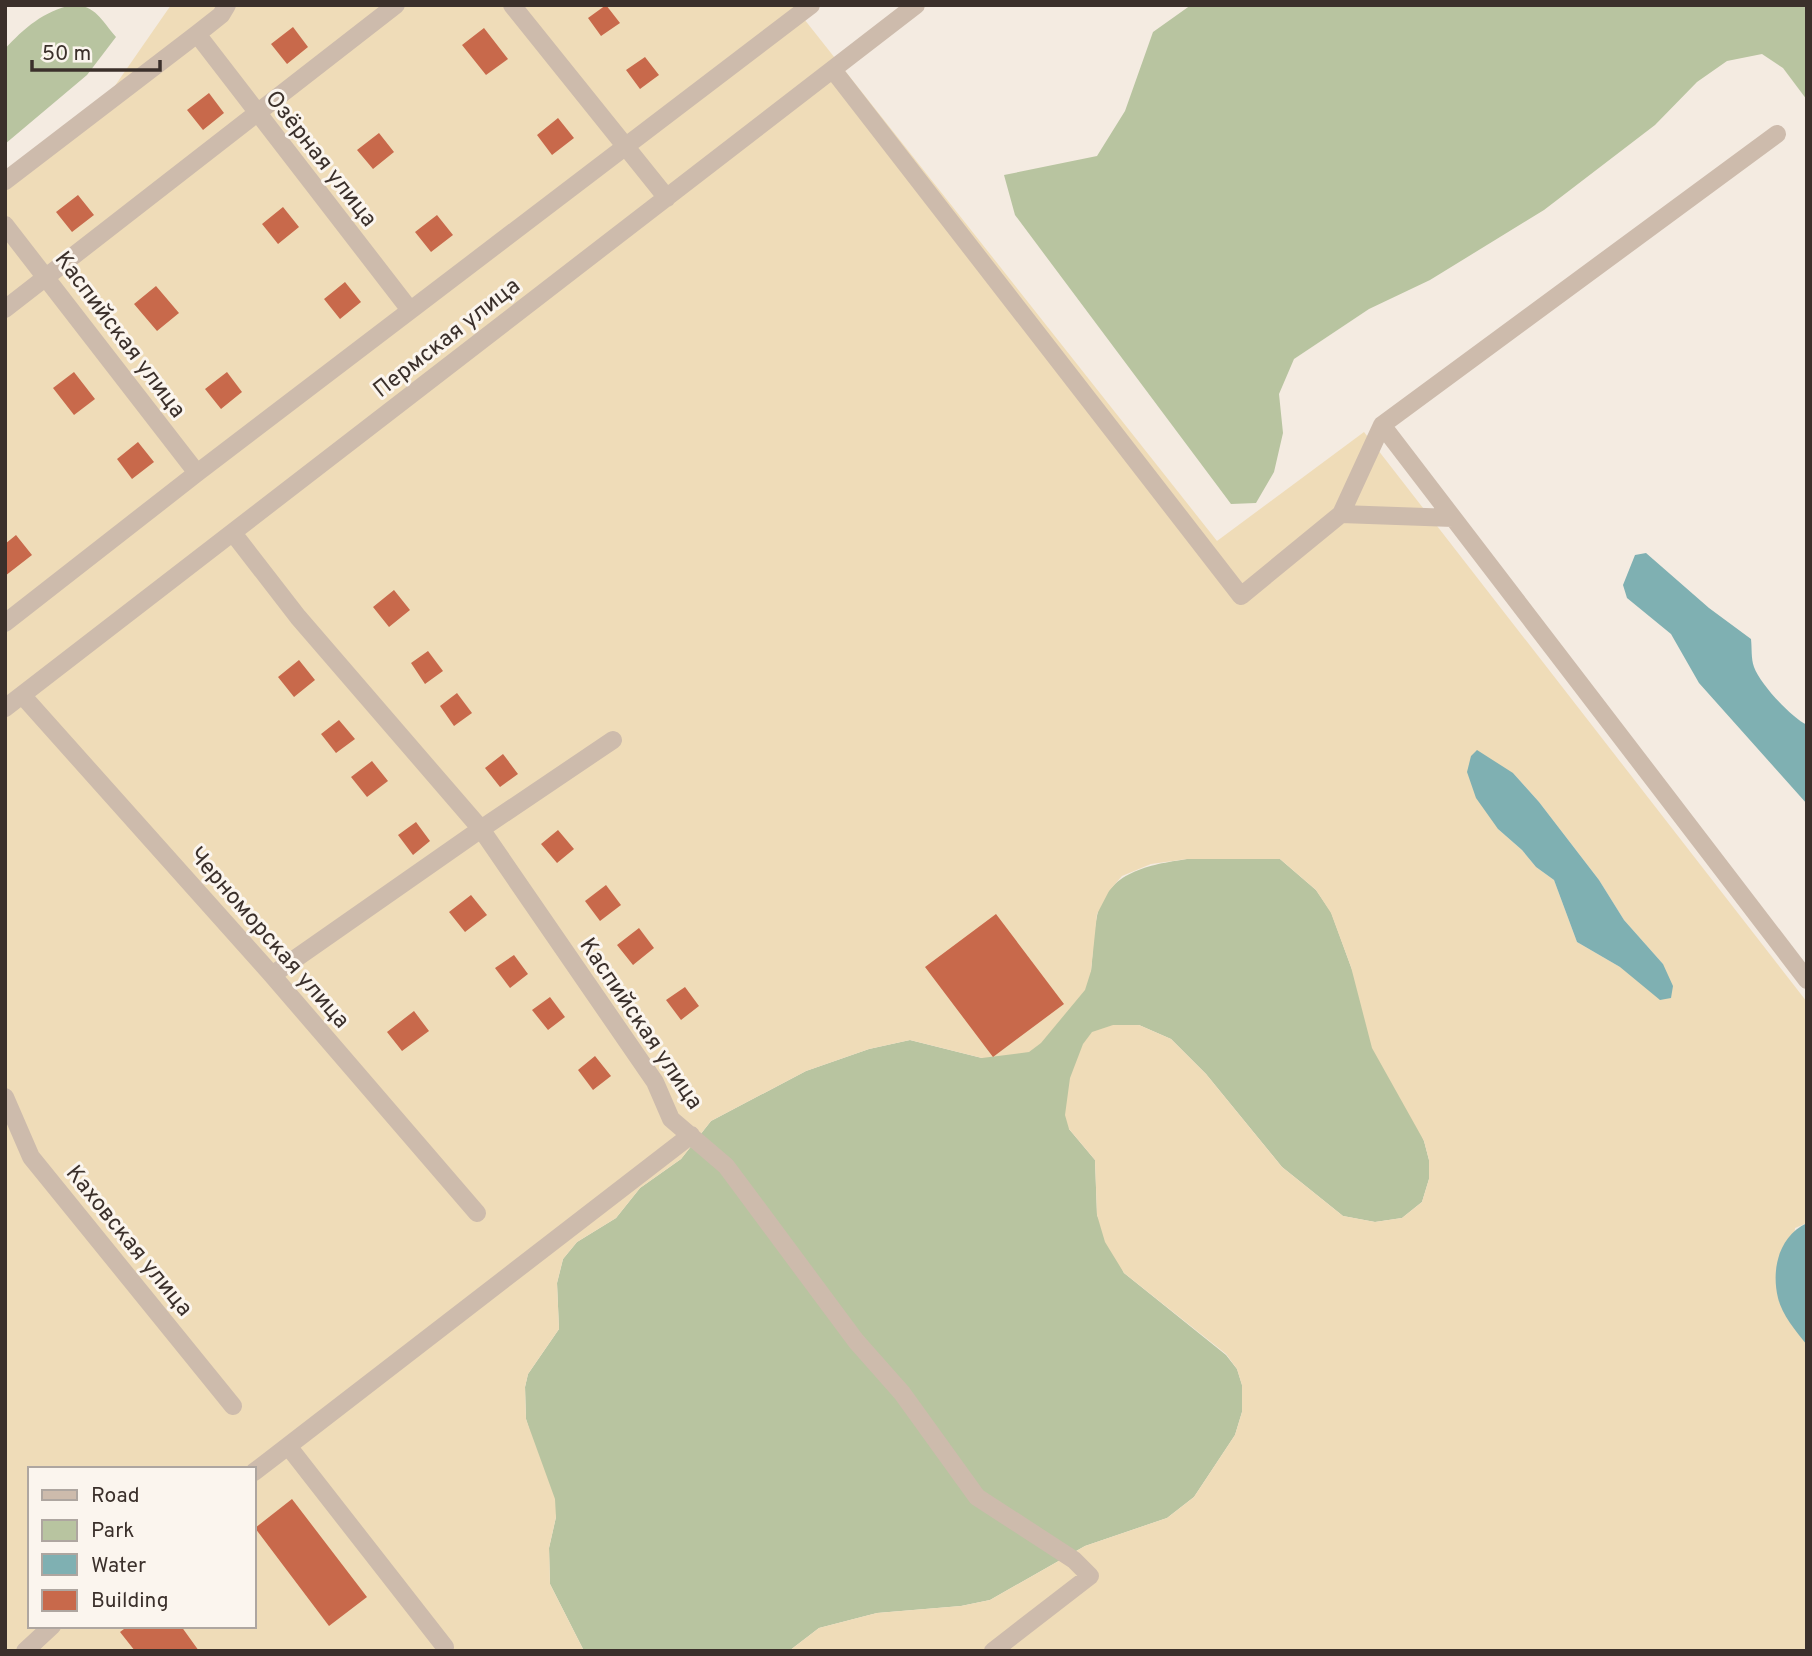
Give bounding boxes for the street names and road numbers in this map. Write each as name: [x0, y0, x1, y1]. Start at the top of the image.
street label: Озёрная улица: [258, 86, 382, 234]
street label: Каспийская улица: [47, 247, 191, 424]
street label: Пермская улица: [368, 273, 527, 405]
street label: Черноморская улица: [181, 842, 355, 1035]
street label: Каспийская улица: [572, 933, 708, 1116]
street label: Каховская улица: [58, 1160, 198, 1323]

